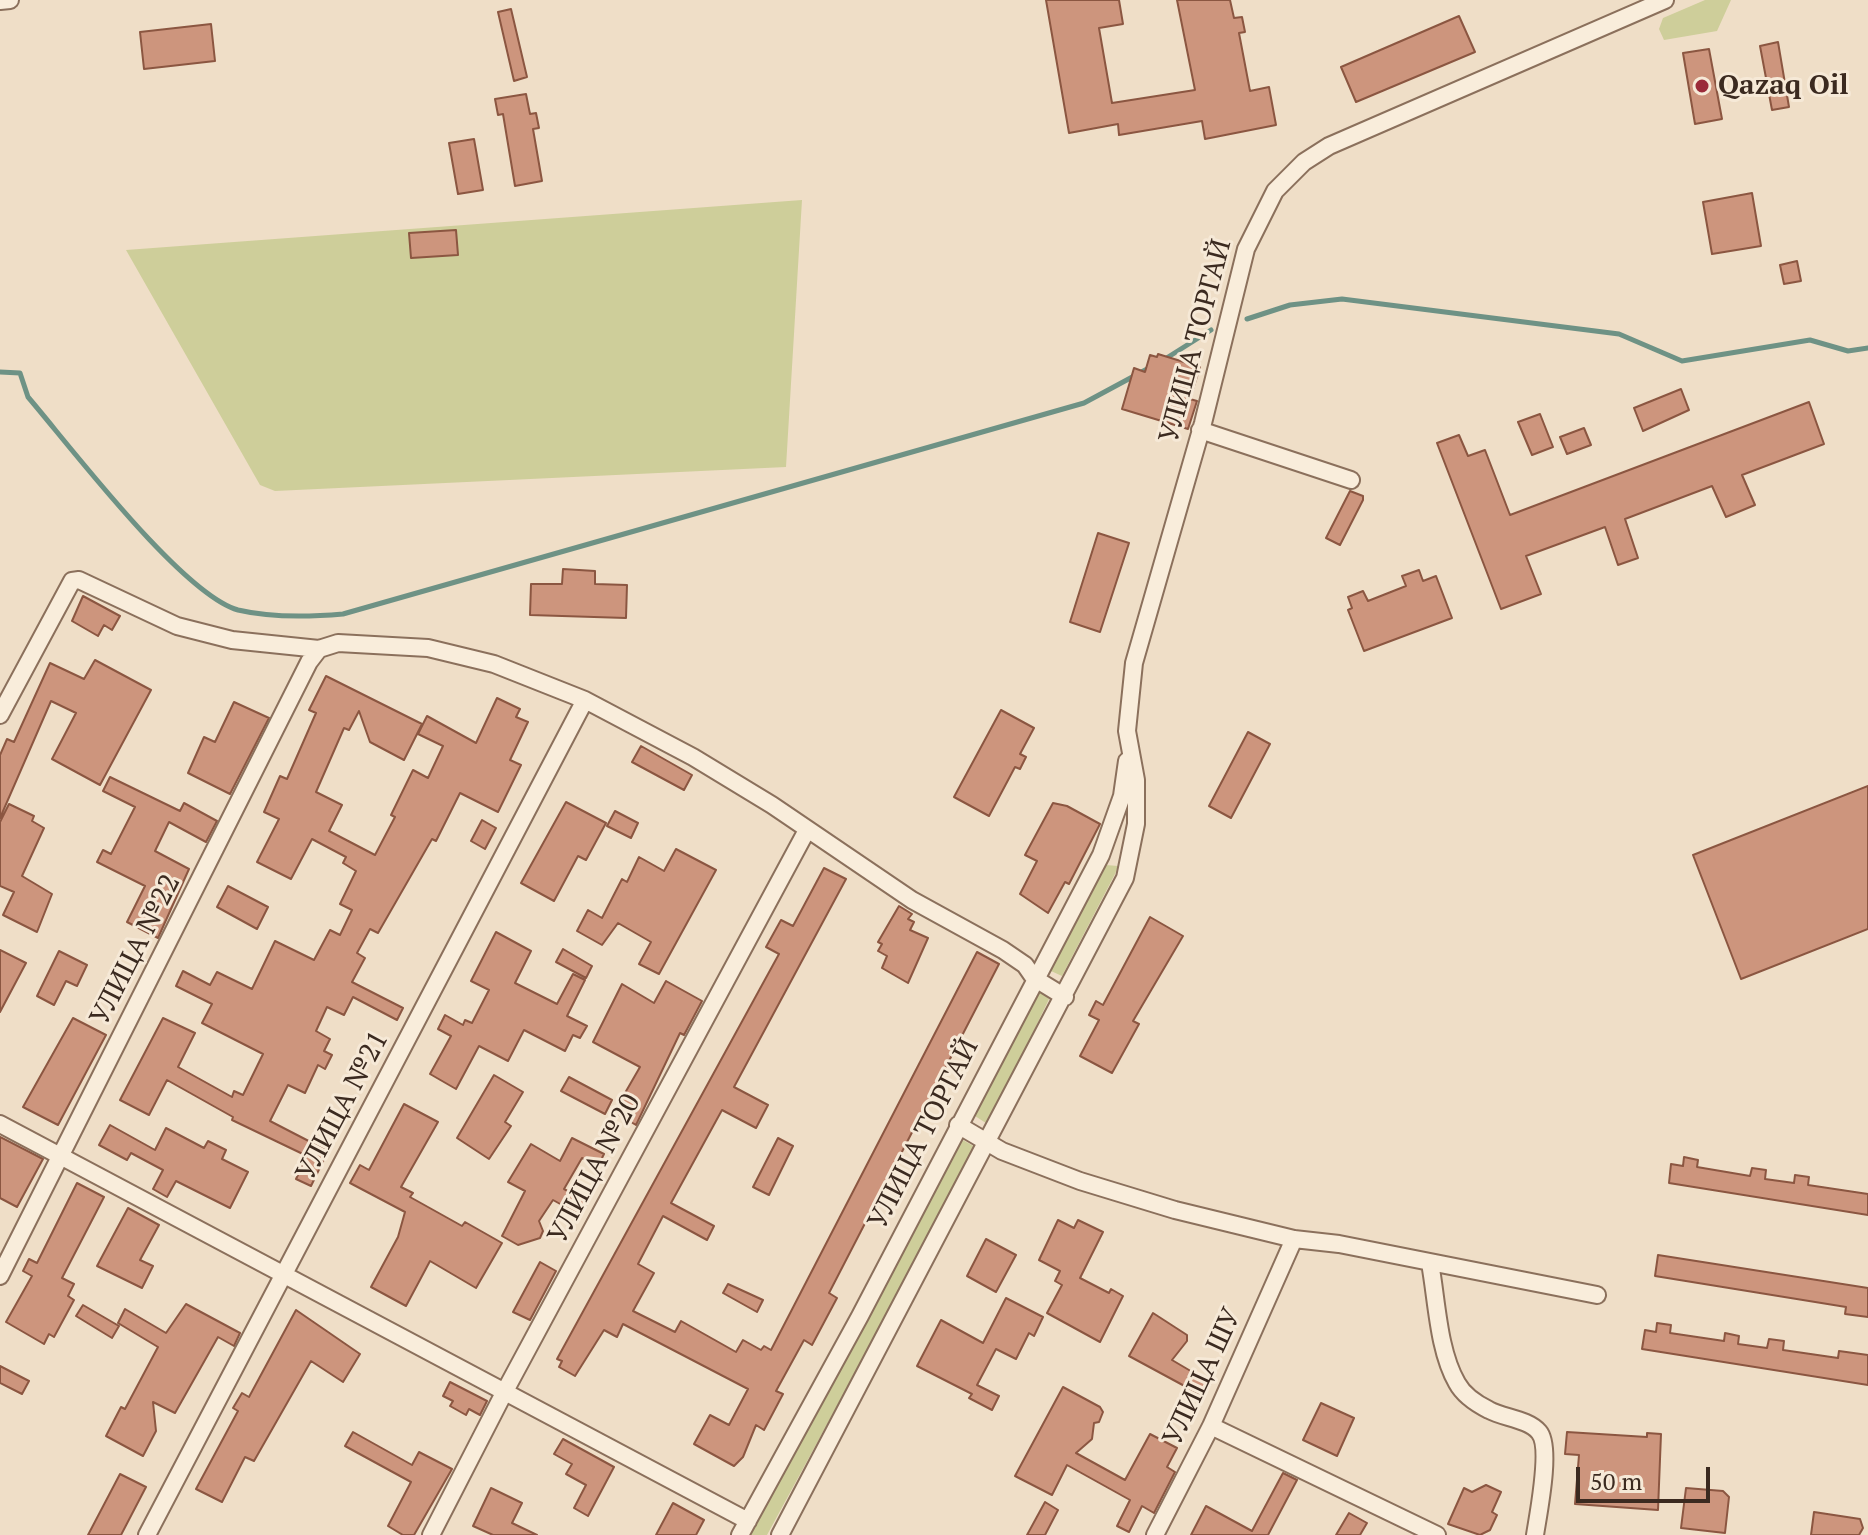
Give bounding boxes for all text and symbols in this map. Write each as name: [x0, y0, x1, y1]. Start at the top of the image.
place label: Qazaq Oil: [1718, 69, 1849, 103]
marker: Qazaq Oil: [1693, 77, 1711, 95]
street label: УЛИЦА ТОРГАЙ: [1153, 236, 1239, 446]
street label: УЛИЦА №22: [84, 869, 188, 1031]
street label: УЛИЦА №21: [290, 1026, 396, 1186]
street label: УЛИЦА ТОРГАЙ: [862, 1033, 986, 1235]
street label: УЛИЦА №20: [542, 1089, 648, 1249]
street label: УЛИЦА ШУ: [1157, 1303, 1249, 1451]
scale bar: [1580, 1451, 1714, 1501]
text: 50 m: [1590, 1465, 1642, 1497]

